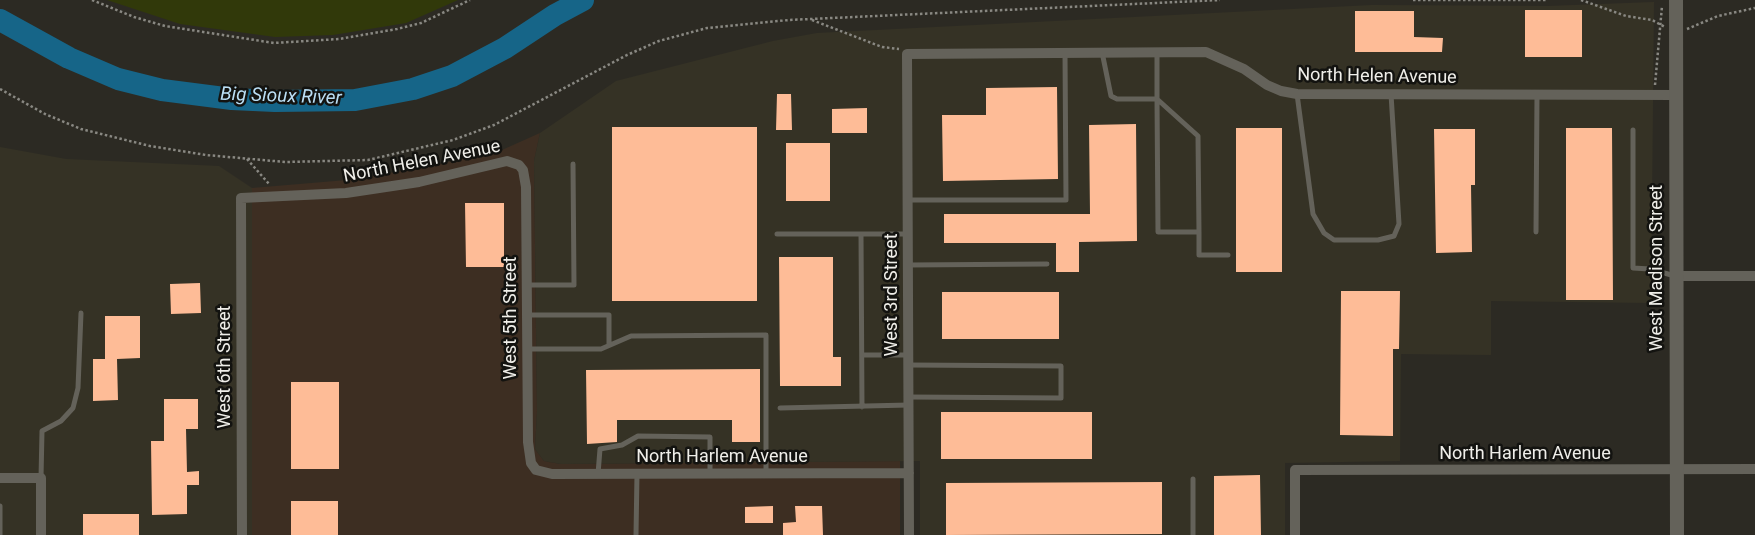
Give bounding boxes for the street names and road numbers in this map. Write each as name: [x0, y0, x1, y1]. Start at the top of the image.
street label: North Helen Avenue: [1297, 65, 1457, 89]
street label: North Helen Avenue: [342, 136, 502, 188]
street label: West Madison Street: [1646, 185, 1668, 351]
street label: West 3rd Street: [881, 233, 903, 357]
street label: West 5th Street: [500, 257, 522, 379]
street label: West 6th Street: [214, 306, 236, 428]
street label: North Harlem Avenue: [1439, 443, 1611, 465]
street label: North Harlem Avenue: [636, 446, 808, 468]

